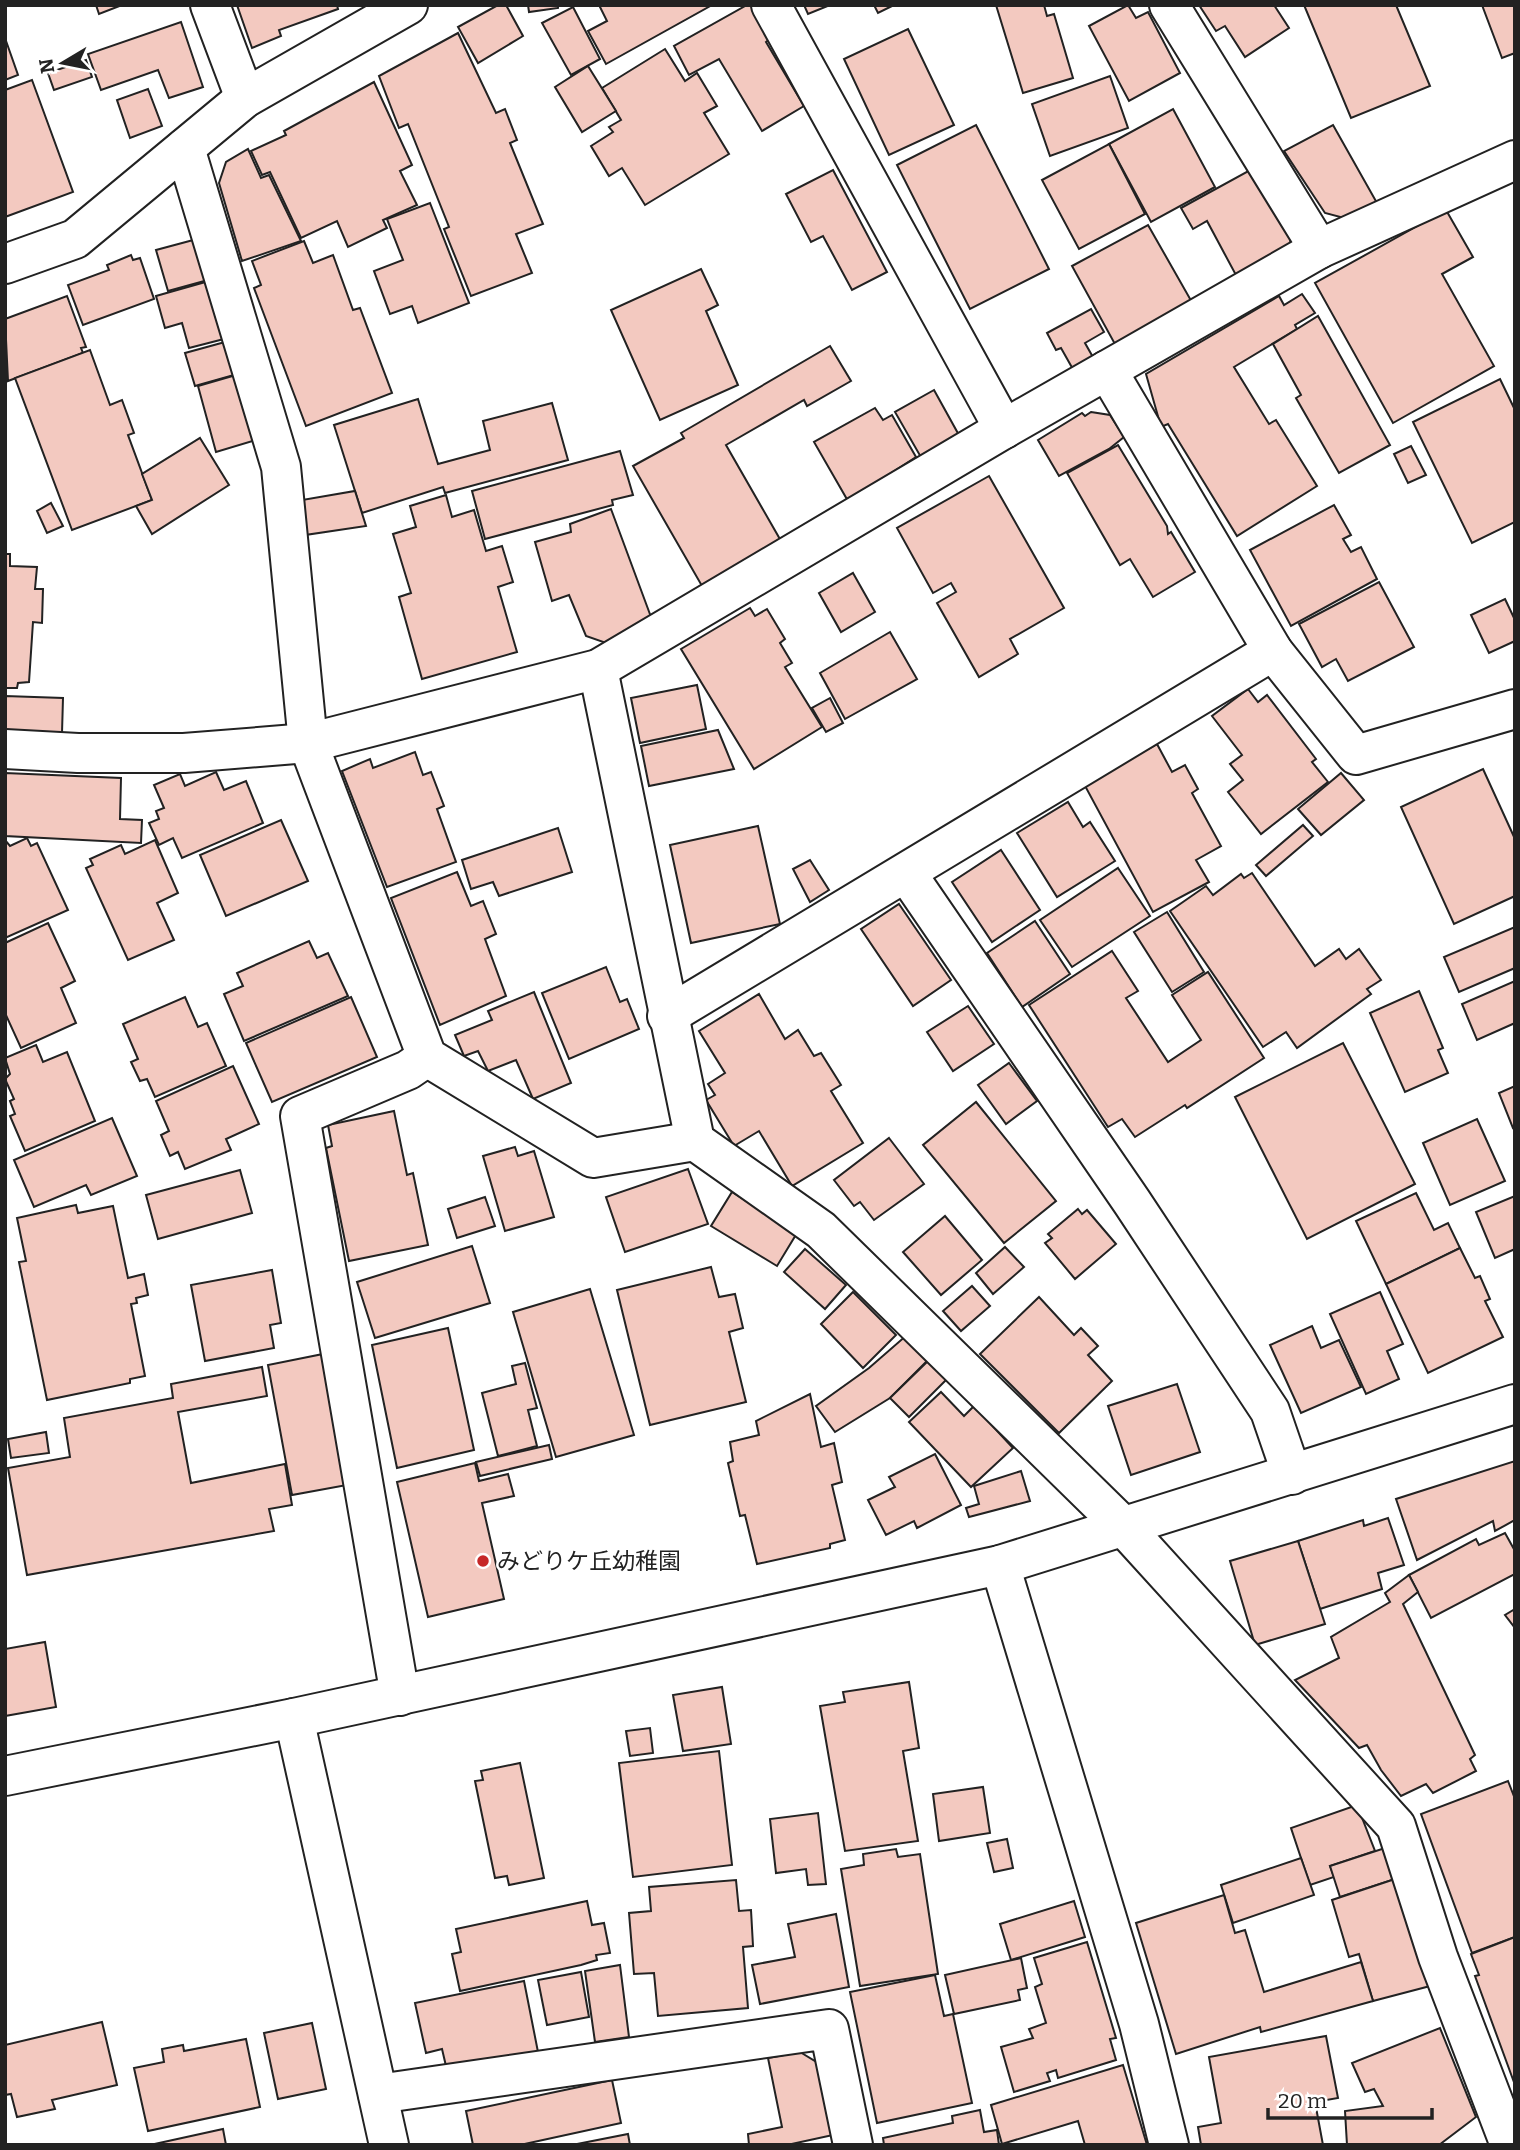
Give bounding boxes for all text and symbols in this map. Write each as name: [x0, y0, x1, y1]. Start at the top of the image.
north arrow: [28, 28, 98, 98]
text: N: [34, 56, 59, 75]
place label: みどりケ丘幼稚園: [497, 1547, 681, 1575]
marker: みどりケ丘幼稚園: [475, 1553, 491, 1569]
scale bar: [1268, 2076, 1432, 2120]
text: 20 m: [1278, 2088, 1327, 2114]

